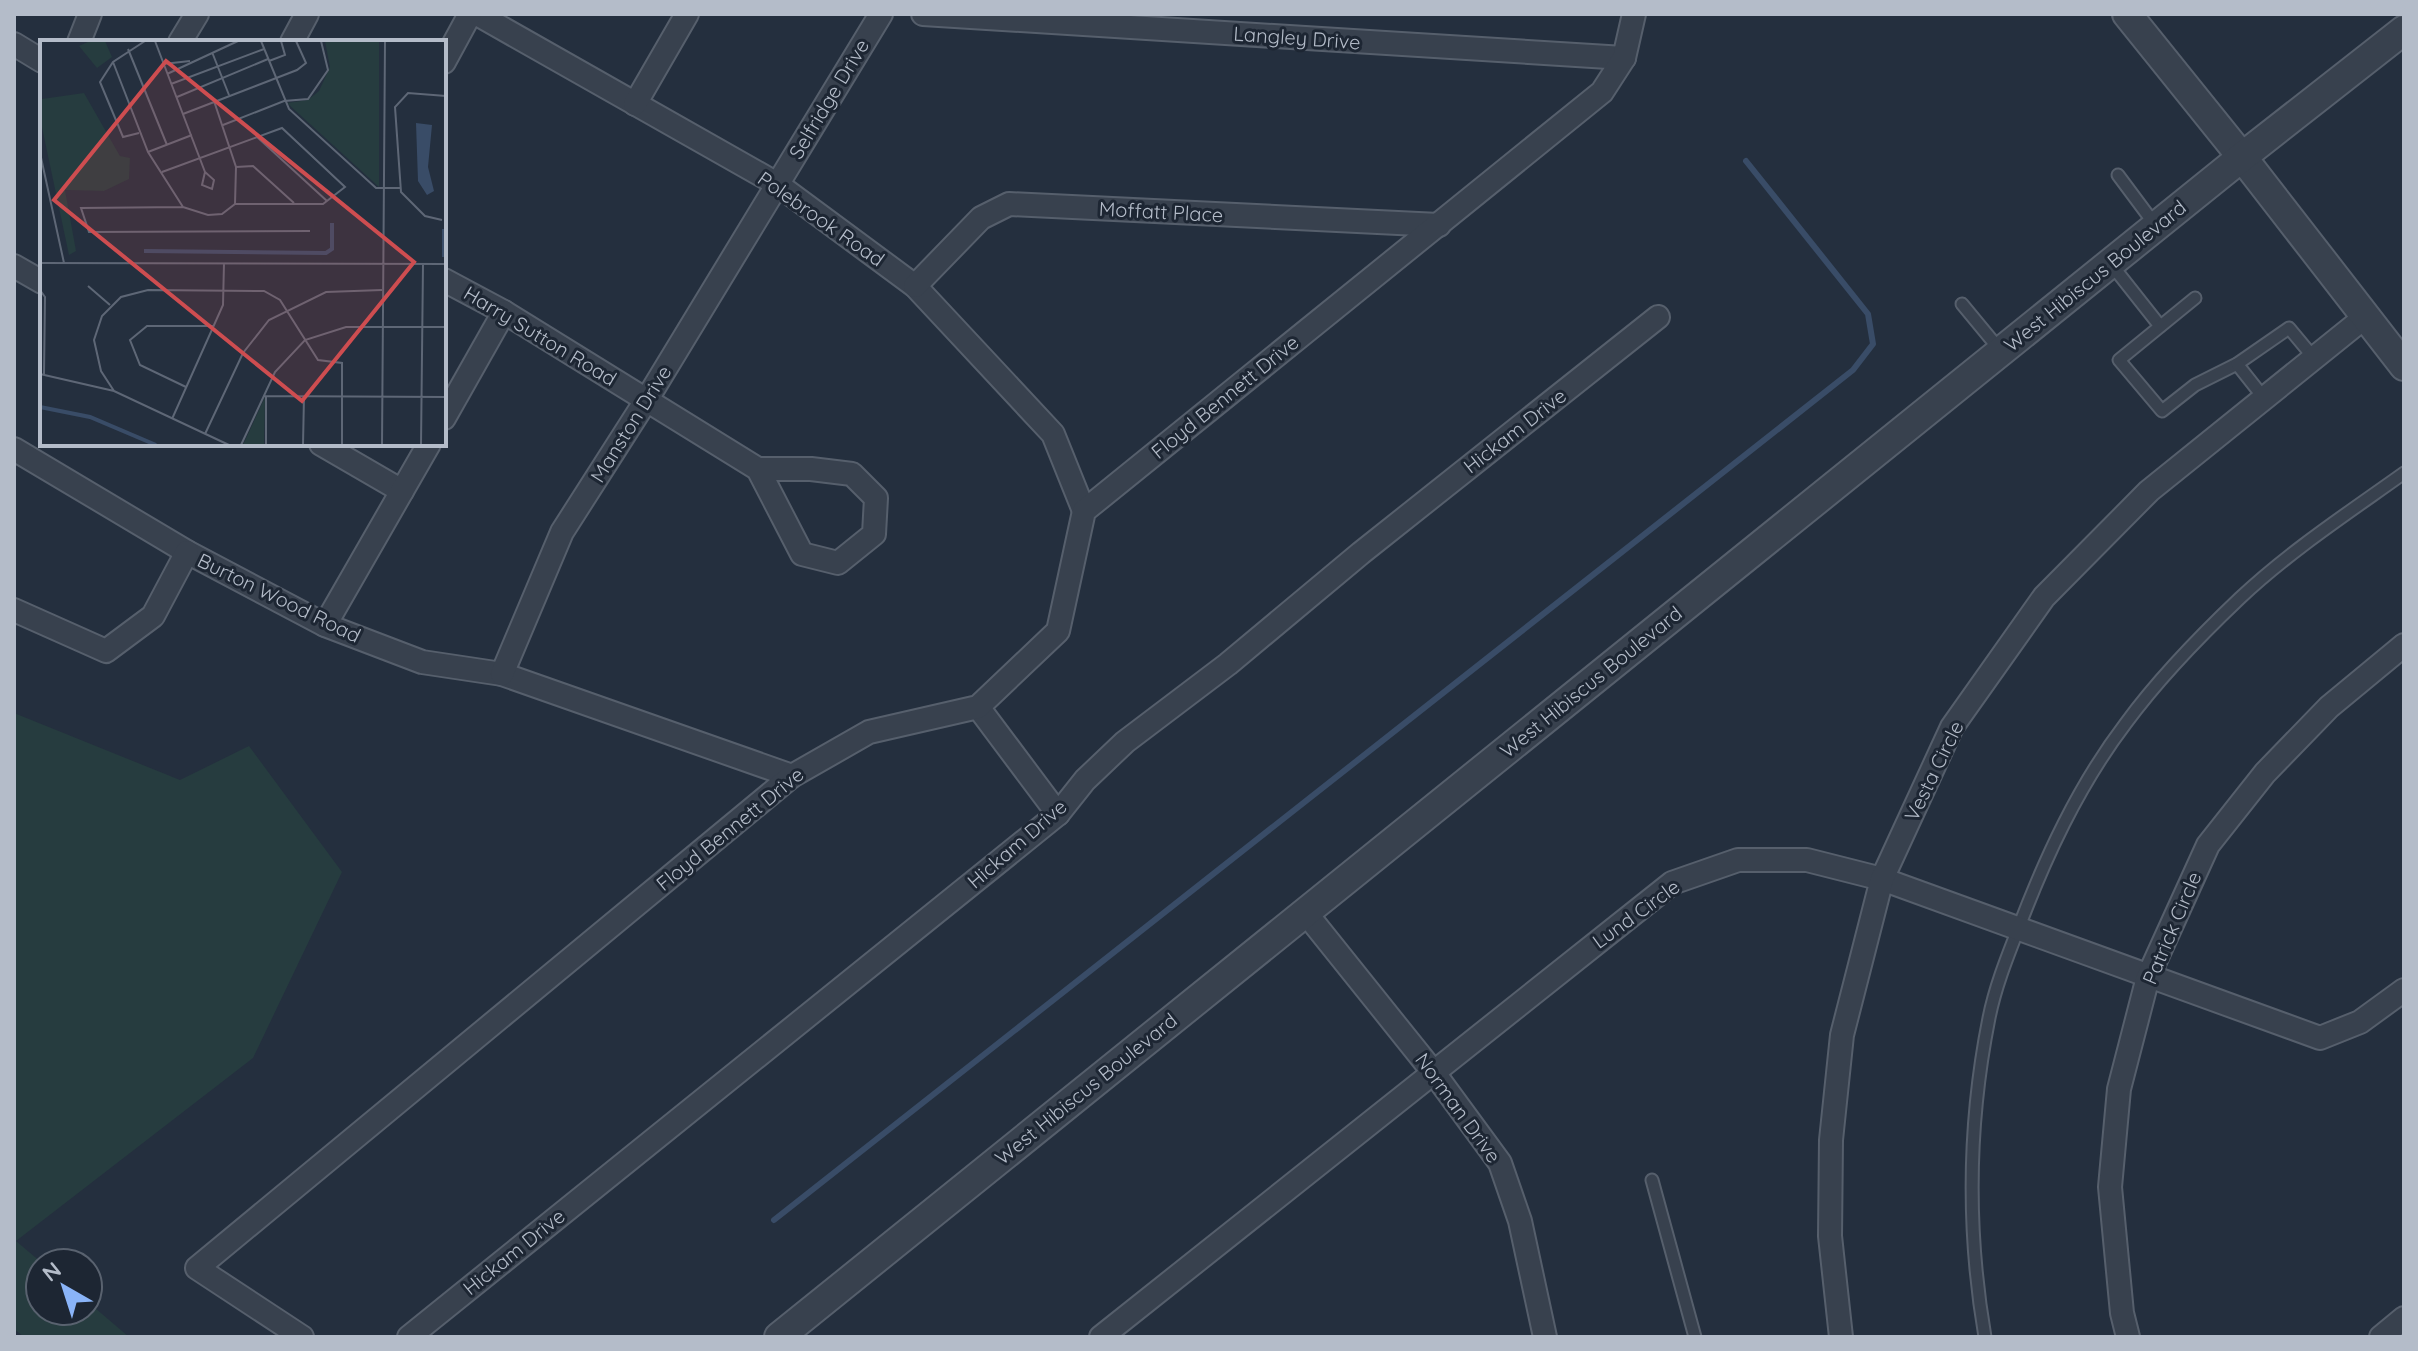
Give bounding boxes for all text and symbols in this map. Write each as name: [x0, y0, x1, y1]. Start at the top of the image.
street label: Langley Drive: [1233, 21, 1361, 54]
street label: Selfridge Drive: [783, 34, 874, 163]
inset map: [40, 40, 446, 446]
street label: Polebrook Road: [753, 166, 889, 272]
street label: West Hibiscus Boulevard: [1999, 194, 2191, 357]
street label: Moffatt Place: [1098, 196, 1224, 227]
street label: Harry Sutton Road: [459, 280, 621, 391]
street label: Floyd Bennett Drive: [1146, 329, 1303, 464]
street label: Manston Drive: [585, 360, 677, 487]
street label: Hickam Drive: [1458, 383, 1571, 479]
street label: Burton Wood Road: [194, 547, 365, 648]
street label: West Hibiscus Boulevard: [1495, 600, 1687, 763]
street label: Vesta Circle: [1899, 717, 1969, 825]
street label: Floyd Bennett Drive: [651, 761, 808, 896]
street label: Hickam Drive: [962, 794, 1072, 894]
street label: Patrick Circle: [2137, 868, 2206, 988]
street label: Lund Circle: [1587, 874, 1684, 954]
street label: West Hibiscus Boulevard: [990, 1007, 1182, 1170]
street label: Norman Drive: [1410, 1048, 1507, 1168]
street label: Hickam Drive: [458, 1203, 570, 1300]
north arrow: [24, 1247, 104, 1327]
text: N: [36, 1255, 67, 1287]

